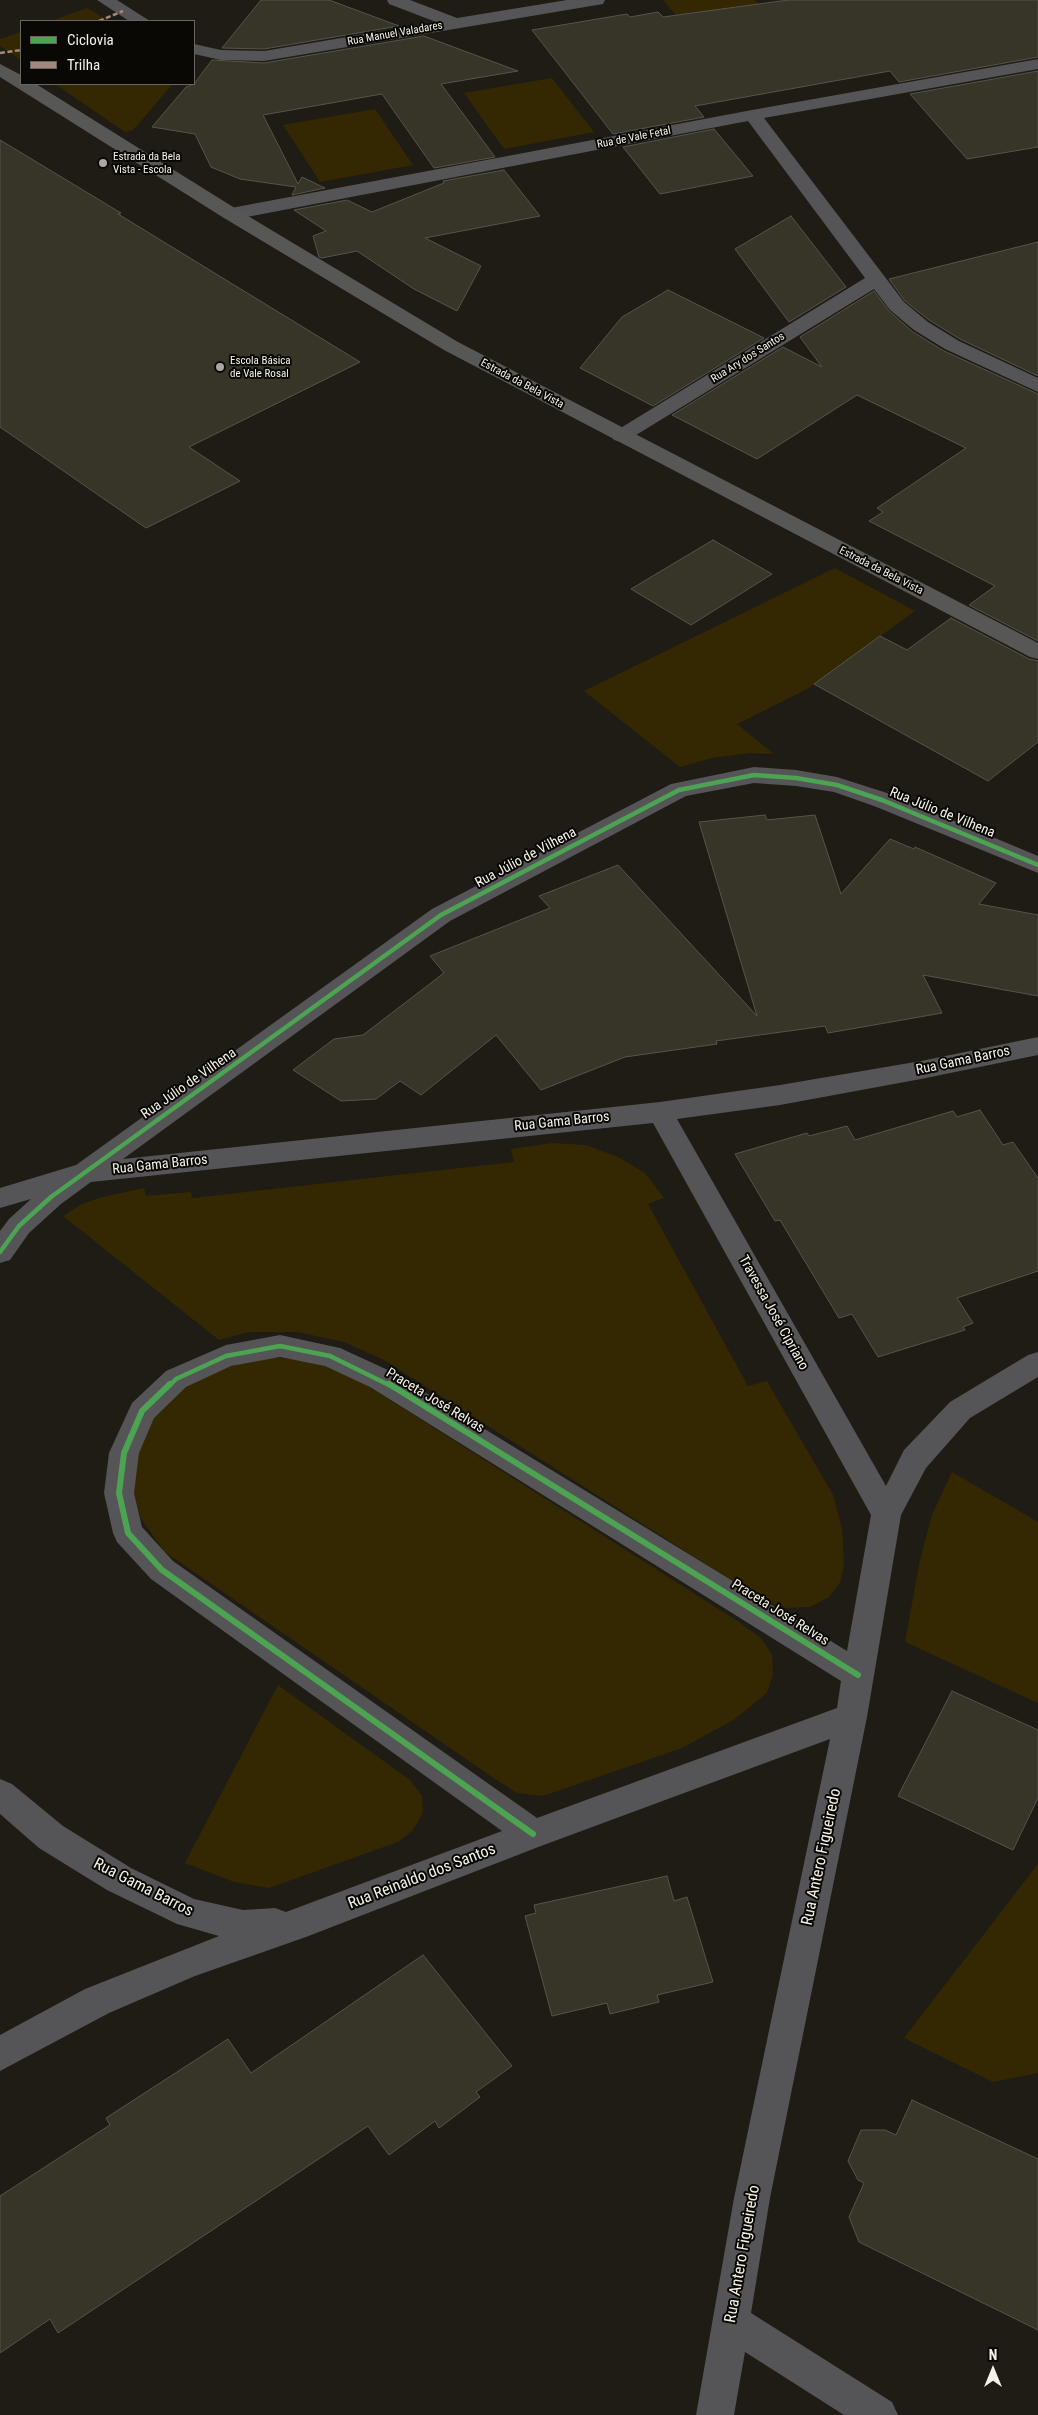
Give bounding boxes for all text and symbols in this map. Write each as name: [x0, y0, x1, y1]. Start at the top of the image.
street label: Rua Manuel Valadares: [346, 19, 444, 49]
legend: [20, 20, 195, 85]
text: Ciclovia: [67, 31, 114, 49]
text: Trilha: [67, 56, 100, 74]
street label: Rua de Vale Fetal: [596, 124, 672, 152]
place label: Estrada da Bela Vista - Escola: [113, 150, 181, 176]
marker: Estrada da Bela Vista - Escola: [97, 157, 109, 169]
street label: Rua Ary dos Santos: [709, 330, 787, 386]
place label: Escola Básica de Vale Rosal: [230, 354, 291, 380]
street label: Estrada da Bela Vista: [478, 356, 566, 412]
marker: Escola Básica de Vale Rosal: [214, 361, 226, 373]
street label: Estrada da Bela Vista: [837, 544, 925, 598]
street label: Rua Júlio de Vilhena: [887, 784, 997, 842]
street label: Rua Júlio de Vilhena: [473, 824, 579, 892]
street label: Rua Gama Barros: [914, 1043, 1012, 1079]
street label: Rua Júlio de Vilhena: [138, 1045, 240, 1123]
street label: Rua Gama Barros: [514, 1109, 610, 1135]
street label: Rua Gama Barros: [112, 1152, 208, 1178]
street label: Travessa José Cipriano: [734, 1253, 812, 1373]
street label: Praceta José Relvas: [383, 1365, 487, 1437]
street label: Praceta José Relvas: [728, 1576, 832, 1650]
street label: Rua Antero Figueiredo: [798, 1787, 846, 1927]
street label: Rua Reinaldo dos Santos: [346, 1840, 498, 1914]
street label: Rua Gama Barros: [90, 1855, 196, 1921]
street label: Rua Antero Figueiredo: [721, 2184, 765, 2324]
north arrow: [968, 2345, 1018, 2395]
text: N: [989, 2347, 997, 2363]

